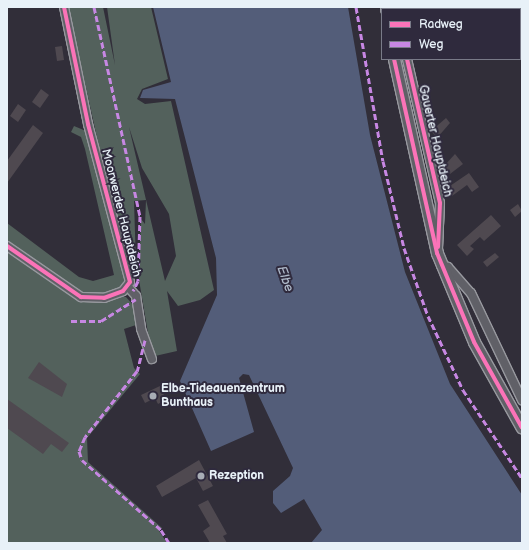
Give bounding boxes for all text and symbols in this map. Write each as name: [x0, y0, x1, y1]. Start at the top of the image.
legend: [381, 8, 521, 60]
text: Radweg: [419, 17, 463, 32]
text: Weg: [419, 37, 443, 52]
street label: Gauerter Hauptdeich: [415, 84, 455, 198]
street label: Moorwerder Hauptdeich: [98, 148, 144, 278]
water label: Elbe: [273, 264, 297, 294]
place label: Elbe-Tideauenzentrum Bunthaus: [161, 382, 285, 410]
marker: Elbe-Tideauenzentrum Bunthaus: [148, 391, 158, 401]
place label: Rezeption: [209, 469, 264, 483]
marker: Rezeption: [196, 471, 206, 481]

